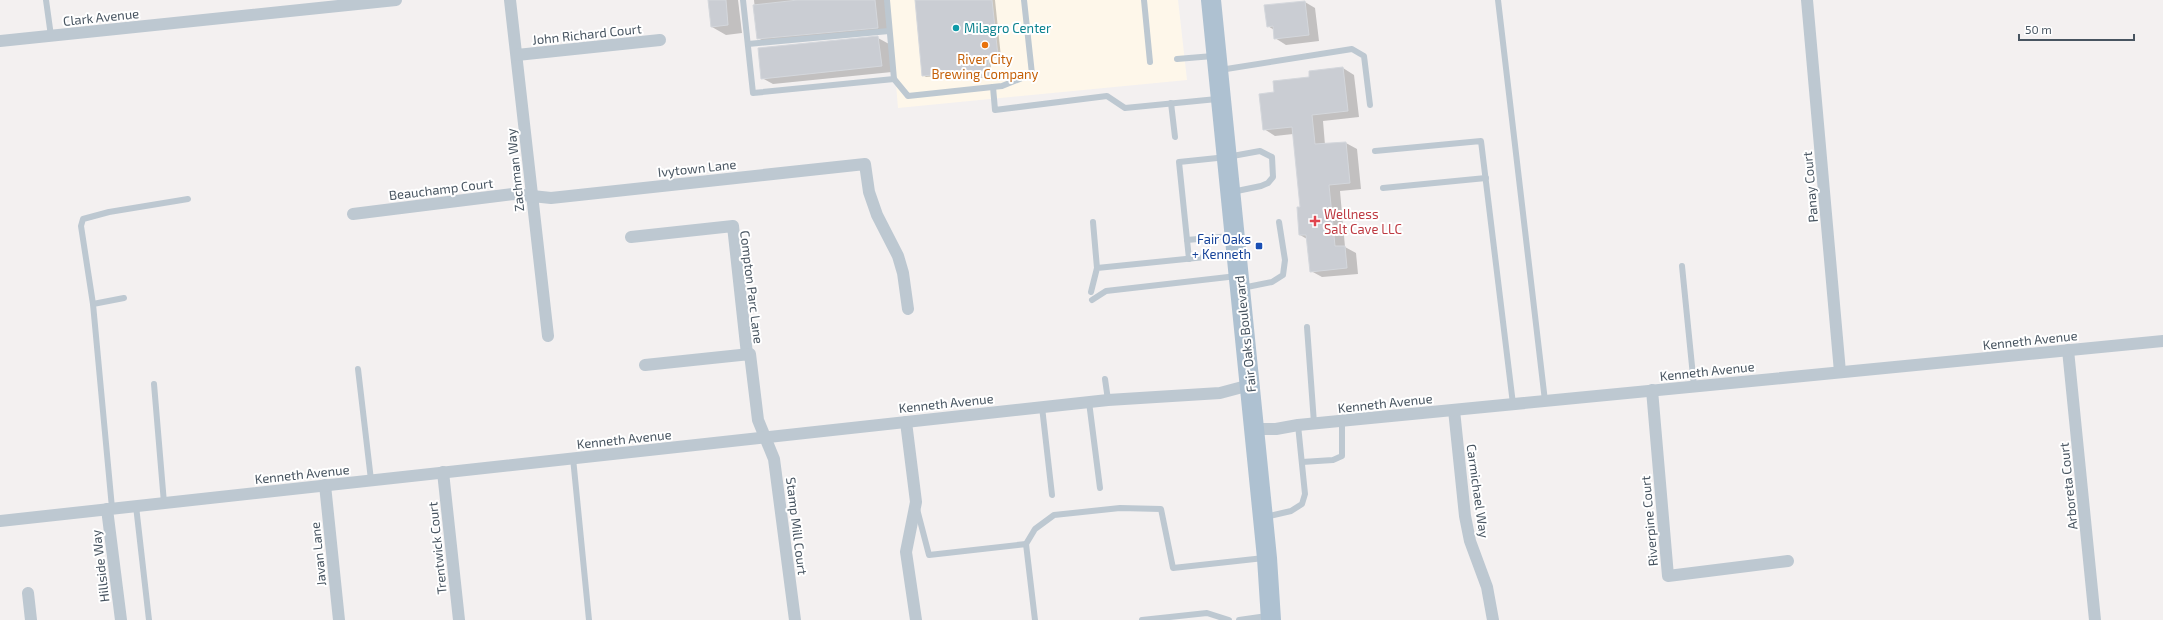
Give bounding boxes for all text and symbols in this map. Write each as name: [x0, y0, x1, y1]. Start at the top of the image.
street label: Clark Avenue: [62, 5, 140, 29]
scale bar: [2019, 16, 2134, 42]
street label: John Richard Court: [532, 20, 643, 48]
place label: Milagro Center: [964, 20, 1051, 36]
text: 50 m: [2025, 22, 2052, 36]
marker: Milagro Center: [951, 23, 961, 33]
marker: River City Brewing Company: [980, 40, 990, 50]
place label: River City Brewing Company: [931, 51, 1039, 82]
street label: Zachman Way: [503, 128, 527, 212]
street label: Panay Court: [1799, 151, 1821, 223]
street label: Ivytown Lane: [657, 156, 737, 180]
street label: Beauchamp Court: [388, 175, 494, 203]
place label: Wellness Salt Cave LLC: [1324, 206, 1402, 237]
marker: Wellness Salt Cave LLC: [1309, 215, 1321, 227]
street label: Compton Parc Lane: [737, 229, 767, 345]
place label: Fair Oaks + Kenneth: [1192, 231, 1251, 262]
marker: Fair Oaks + Kenneth: [1254, 241, 1264, 251]
street label: Fair Oaks Boulevard: [1231, 275, 1259, 393]
street label: Kenneth Avenue: [1982, 327, 2078, 353]
street label: Kenneth Avenue: [1659, 358, 1755, 384]
street label: Kenneth Avenue: [898, 390, 994, 416]
street label: Kenneth Avenue: [1337, 390, 1433, 416]
street label: Kenneth Avenue: [576, 426, 672, 452]
street label: Arboreta Court: [2055, 442, 2081, 530]
street label: Carmichael Way: [1463, 443, 1493, 539]
street label: Kenneth Avenue: [254, 461, 350, 487]
street label: Riverpine Court: [1637, 475, 1661, 567]
street label: Stamp Mill Court: [783, 476, 811, 576]
street label: Trentwick Court: [424, 501, 450, 595]
street label: Javan Lane: [307, 521, 329, 587]
street label: Hillside Way: [88, 529, 112, 603]

